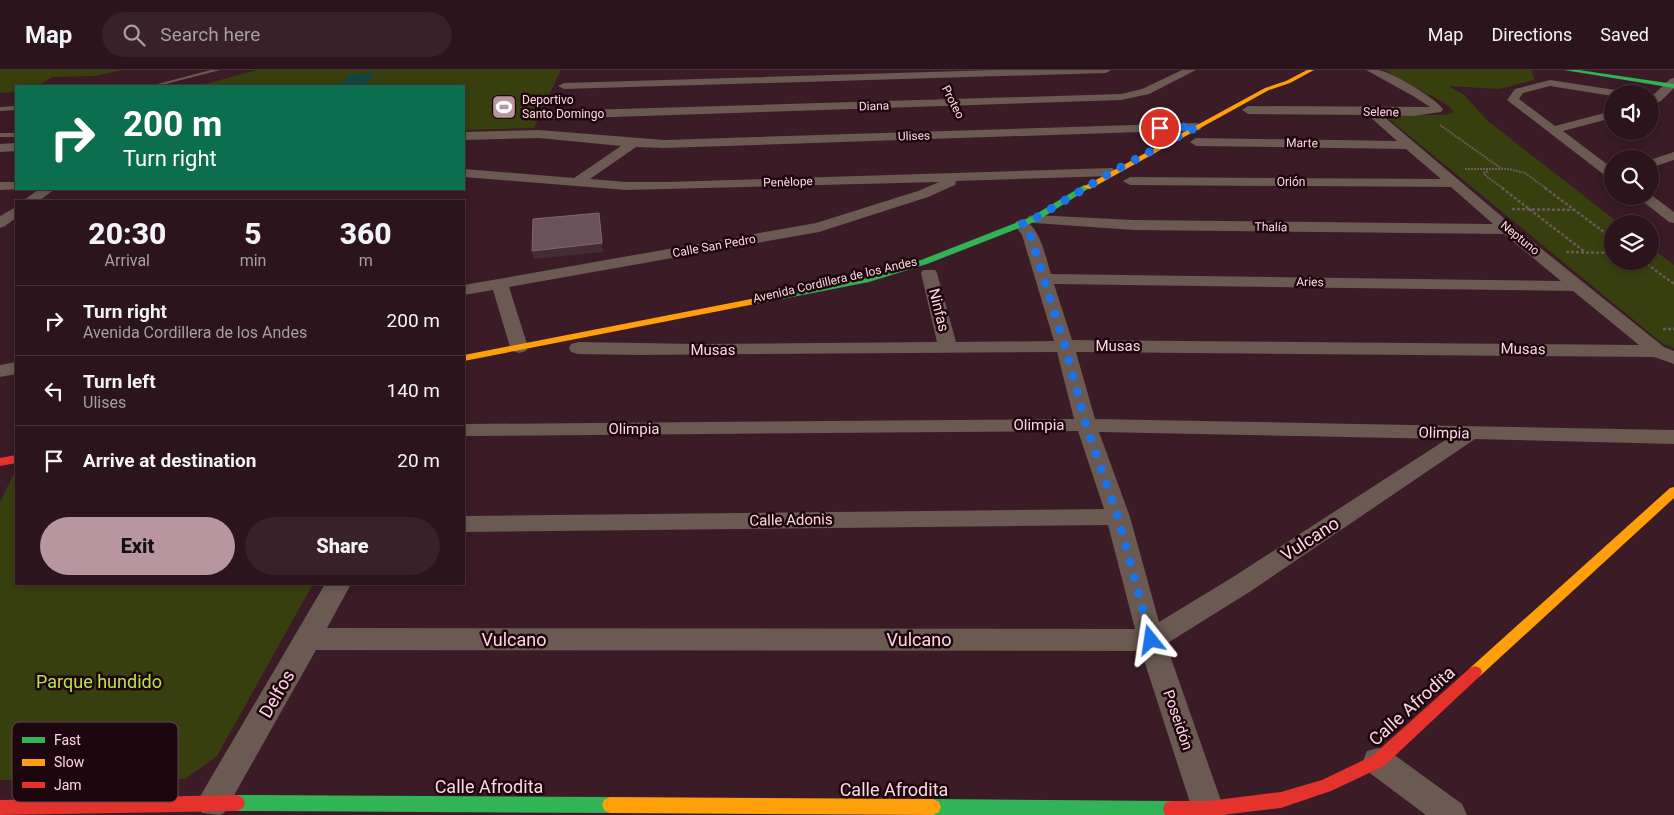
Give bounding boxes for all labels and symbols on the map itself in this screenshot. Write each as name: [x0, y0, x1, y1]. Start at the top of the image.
street label: Proteo: [939, 83, 967, 121]
place label: Deportivo Santo Domingo: [522, 93, 604, 121]
sports icon: Deportivo Santo Domingo: [491, 94, 517, 120]
street label: Diana: [859, 98, 889, 114]
street label: Selene: [1363, 105, 1399, 119]
pin: [1139, 107, 1181, 149]
street label: Ulises: [898, 128, 930, 144]
street label: Marte: [1286, 136, 1318, 150]
street label: Penèlope: [763, 174, 813, 190]
street label: Orión: [1277, 175, 1305, 189]
street label: Neptuno: [1498, 218, 1542, 258]
street label: Thalía: [1255, 220, 1287, 234]
street label: Calle San Pedro: [671, 232, 757, 260]
street label: Avenida Cordillera de los Andes: [752, 254, 918, 306]
street label: Aries: [1296, 275, 1324, 289]
street label: Ninfas: [925, 287, 953, 333]
street label: Musas: [1095, 337, 1141, 355]
street label: Musas: [1500, 340, 1546, 358]
street label: Musas: [690, 341, 736, 359]
street label: Olimpia: [1014, 416, 1065, 434]
street label: Olimpia: [609, 420, 660, 438]
street label: Olimpia: [1418, 424, 1470, 442]
street label: Calle Adonis: [749, 510, 833, 530]
street label: Vulcano: [1277, 512, 1343, 565]
position arrow: [1124, 613, 1176, 665]
street label: Vulcano: [482, 629, 546, 650]
street label: Vulcano: [887, 629, 951, 650]
street label: Calle Afrodita: [1364, 661, 1459, 750]
street label: Delfos: [255, 666, 299, 721]
park label: Parque hundido: [36, 671, 162, 692]
street label: Poseidón: [1159, 687, 1197, 753]
legend: [12, 722, 178, 802]
text: Fast: [54, 732, 81, 748]
text: Slow: [54, 754, 85, 770]
street label: Calle Afrodita: [435, 776, 543, 797]
text: Jam: [54, 777, 82, 793]
street label: Calle Afrodita: [840, 779, 948, 800]

